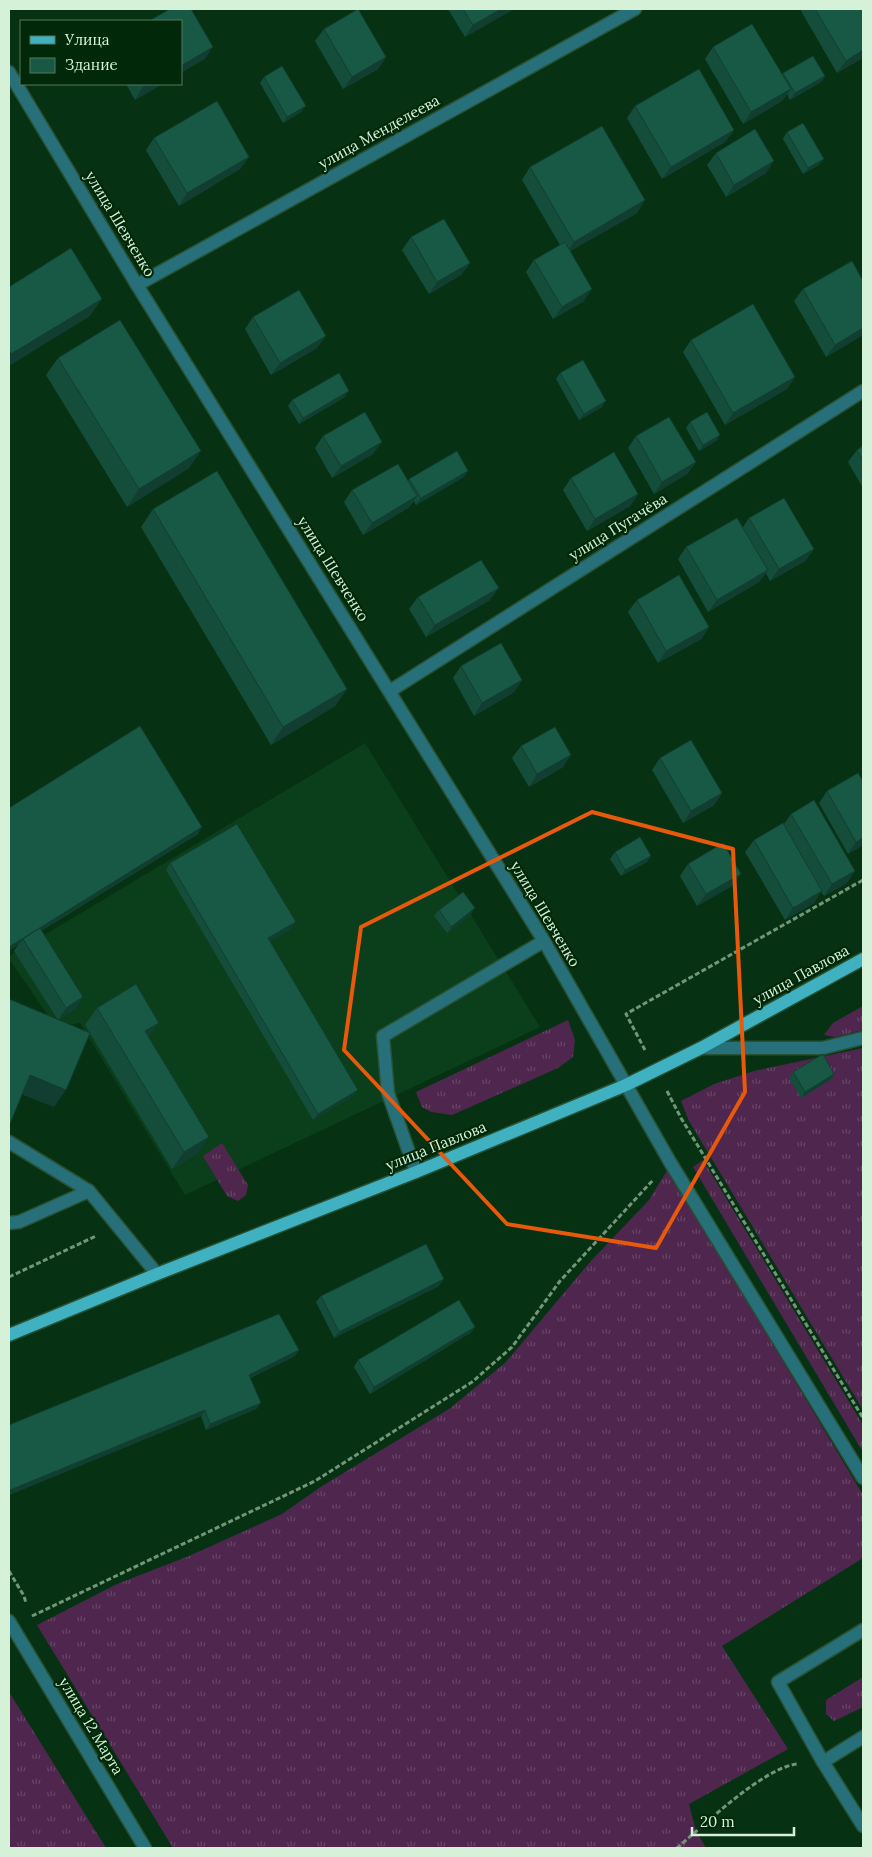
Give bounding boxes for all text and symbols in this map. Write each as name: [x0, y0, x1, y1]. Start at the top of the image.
legend: [20, 20, 182, 85]
text: Улица: [64, 30, 110, 49]
text: Здание: [65, 55, 118, 74]
street label: улица Менделеева: [315, 90, 443, 173]
street label: улица Шевченко: [81, 167, 160, 280]
street label: улица Пугачёва: [565, 489, 671, 564]
street label: улица Шевченко: [293, 513, 373, 625]
street label: улица Шевченко: [506, 857, 585, 970]
street label: улица Павлова: [749, 940, 852, 1009]
street label: улица Павлова: [383, 1117, 489, 1174]
street label: улица 12 Марта: [55, 1674, 128, 1778]
scale bar: [692, 1804, 794, 1836]
text: 20 m: [700, 1812, 735, 1831]

